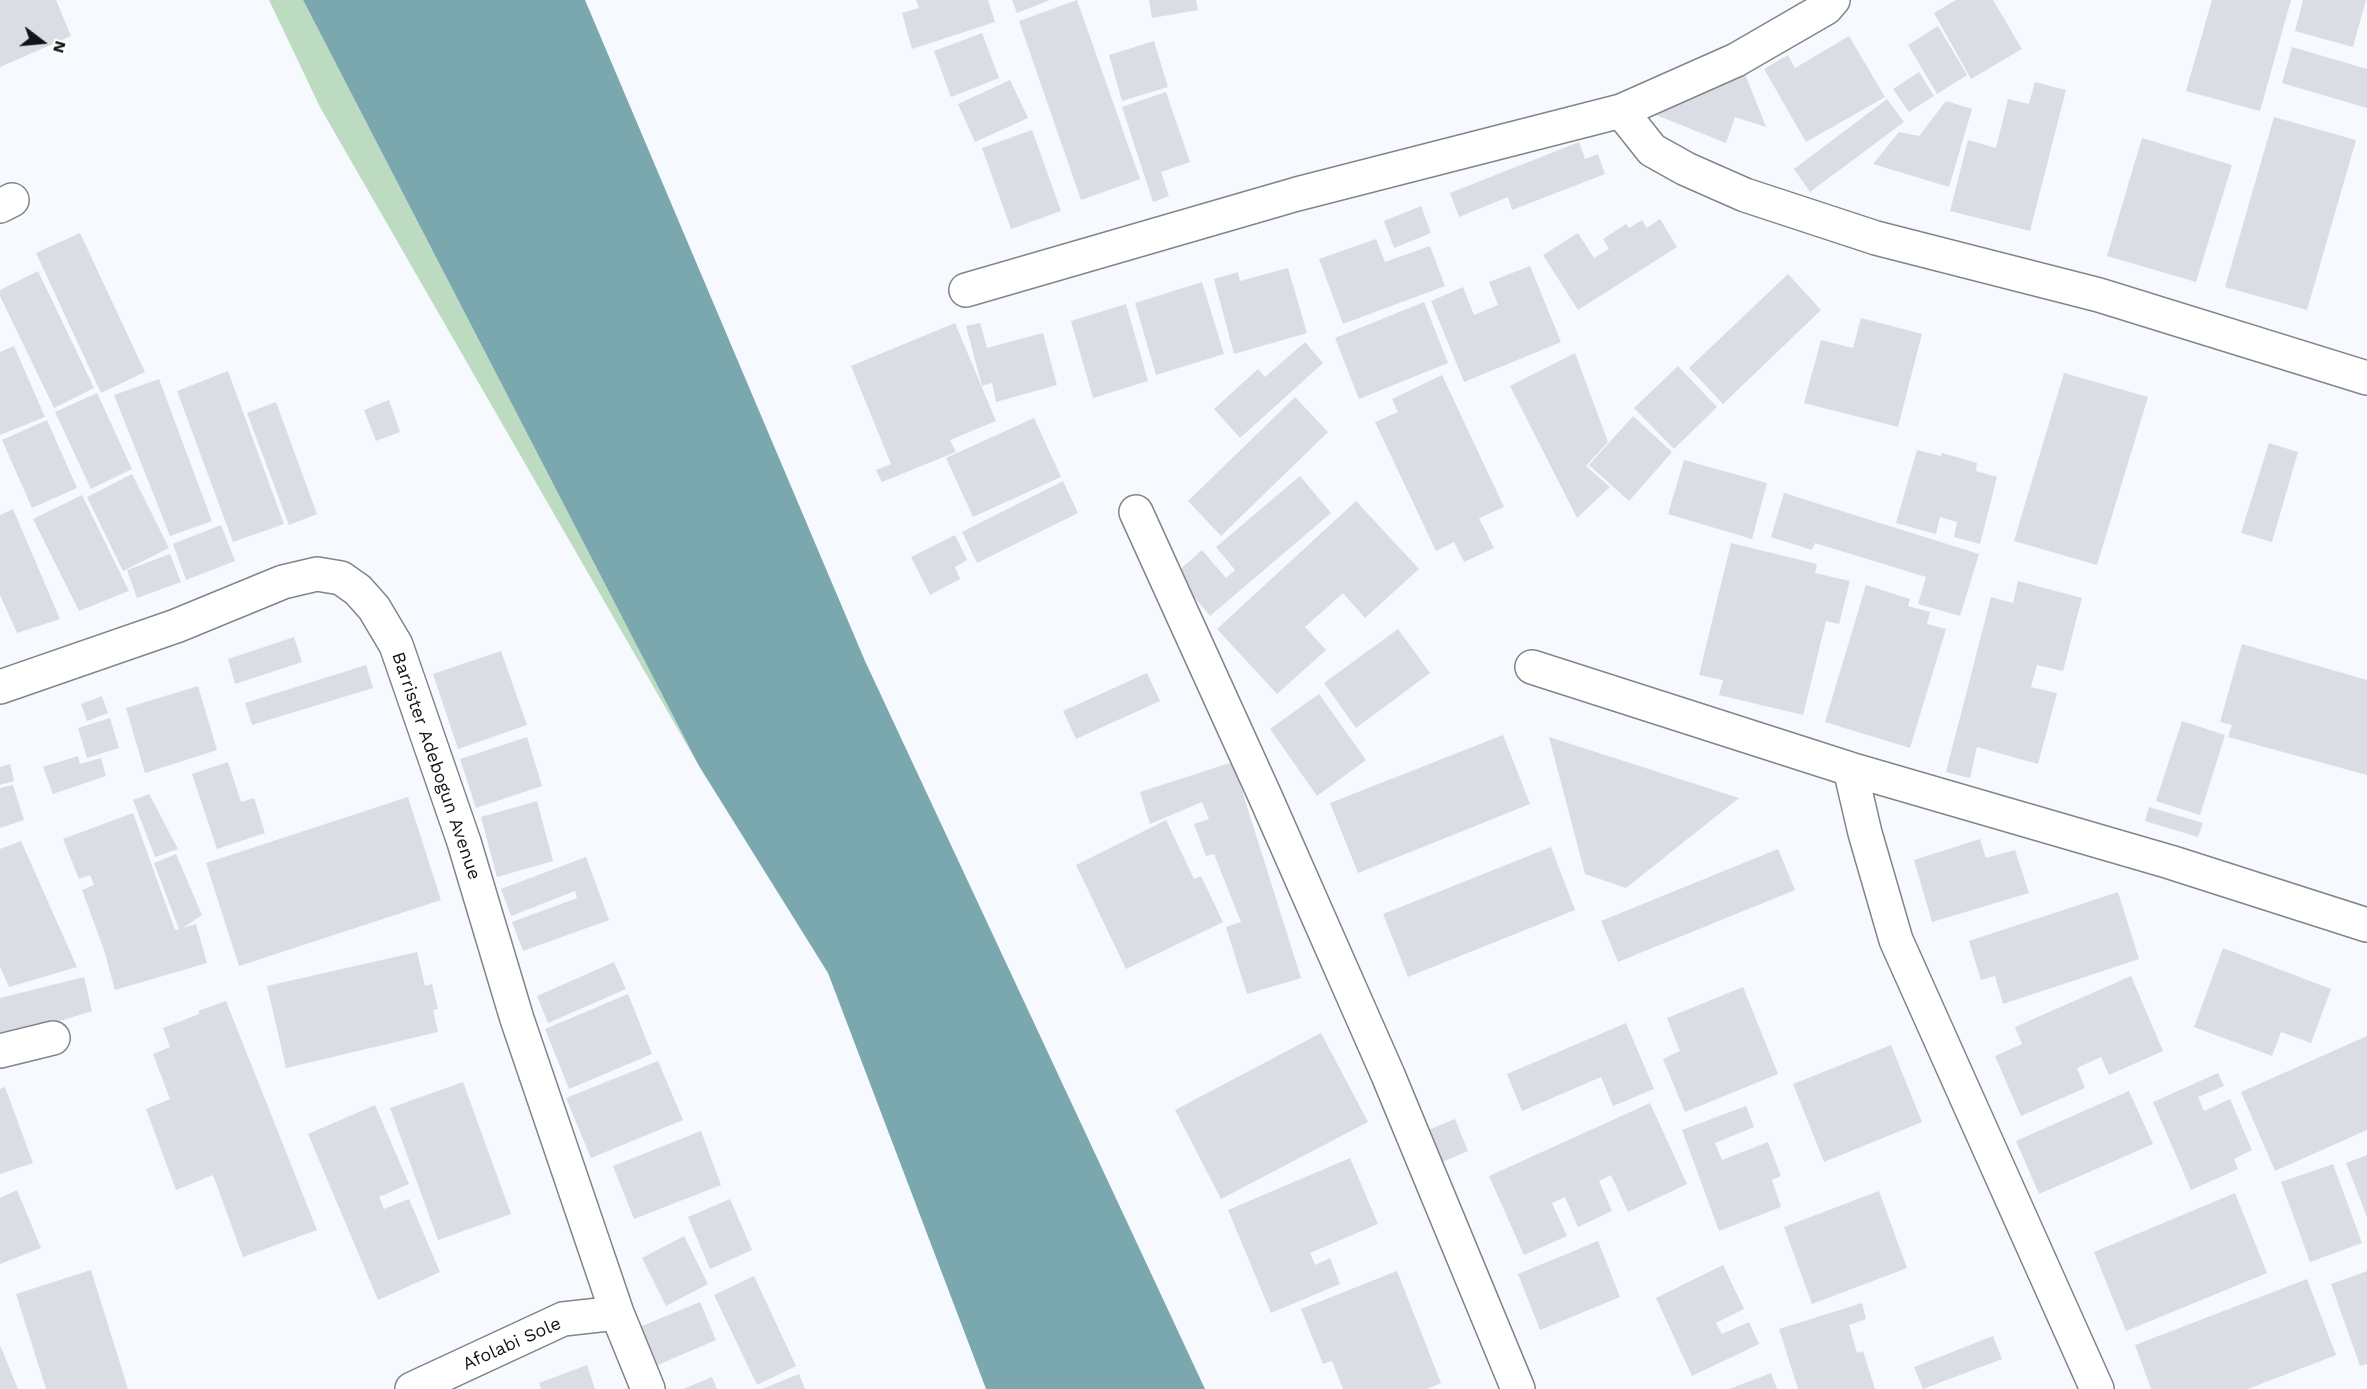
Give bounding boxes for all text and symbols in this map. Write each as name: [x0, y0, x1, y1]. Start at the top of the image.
north arrow: [12, 12, 72, 72]
text: N: [49, 39, 71, 55]
street label: Barrister Adebogun Avenue: [387, 649, 485, 883]
street label: Afolabi Sole: [460, 1313, 564, 1375]

